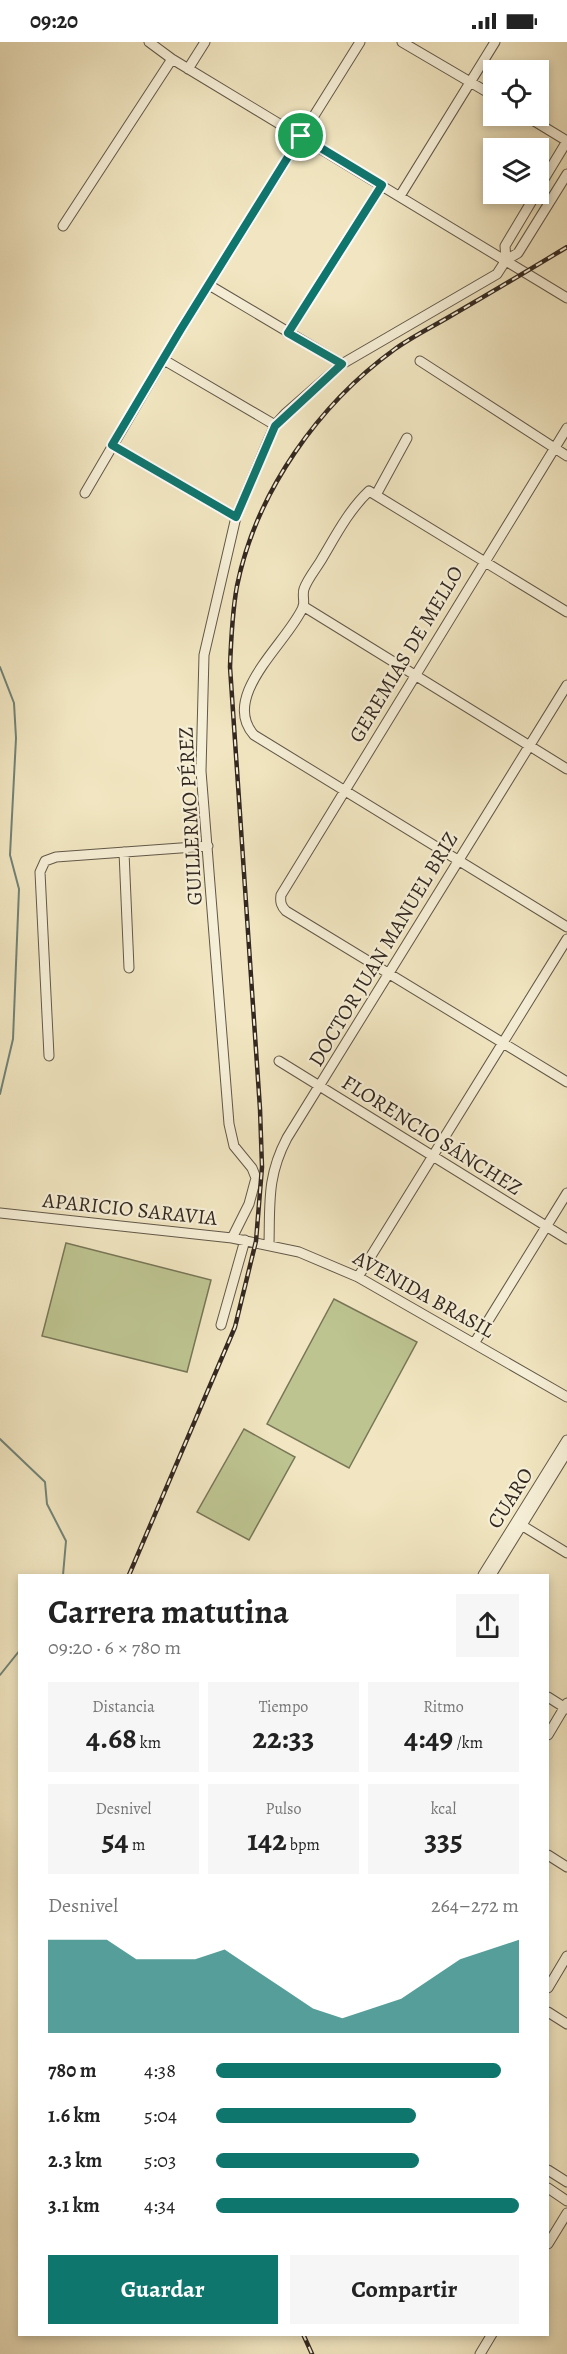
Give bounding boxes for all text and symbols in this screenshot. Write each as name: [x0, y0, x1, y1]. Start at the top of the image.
text: 09:20: [30, 6, 78, 36]
map controls: [483, 60, 549, 204]
button: locate: [483, 60, 549, 126]
pin: [275, 110, 326, 161]
icon: arrive: [284, 119, 317, 152]
button: layers: [483, 138, 549, 204]
street label: GEREMIAS DE MELLO: [342, 561, 470, 747]
street label: GUILLERMO PÉREZ: [171, 726, 209, 906]
street label: DOCTOR JUAN MANUEL BRIZ: [302, 826, 464, 1072]
street label: FLORENCIO SÁNCHEZ: [337, 1068, 527, 1202]
street label: APARICIO SARAVIA: [40, 1186, 219, 1232]
street label: AVENIDA BRASIL: [348, 1243, 500, 1345]
street label: CUARO: [480, 1462, 540, 1534]
text: Carrera matutina: [48, 1589, 289, 1634]
button: share: [456, 1594, 519, 1657]
text: 09:20 · 6 × 780 m: [48, 1634, 181, 1661]
text: Distancia: [92, 1696, 155, 1718]
text: Tiempo: [259, 1696, 308, 1718]
text: Ritmo: [423, 1696, 464, 1718]
text: 4.68: [86, 1718, 137, 1758]
text: 22:33: [253, 1718, 314, 1758]
text: 4:49: [404, 1718, 453, 1758]
text: km: [137, 1732, 161, 1754]
text: /km: [453, 1732, 483, 1754]
text: Desnivel: [95, 1798, 152, 1820]
text: Pulso: [266, 1798, 301, 1820]
text: kcal: [431, 1798, 456, 1820]
text: 54: [102, 1820, 129, 1860]
text: 142: [247, 1820, 287, 1860]
text: 335: [424, 1820, 463, 1860]
text: m: [129, 1834, 145, 1856]
text: bpm: [287, 1834, 320, 1856]
text: Desnivel: [48, 1892, 118, 1919]
text: 264–272 m: [431, 1892, 519, 1919]
text: 780 m: [48, 2057, 96, 2084]
text: 4:38: [144, 2057, 176, 2084]
text: 1.6 km: [48, 2102, 101, 2129]
text: 5:04: [144, 2102, 177, 2129]
text: 2.3 km: [48, 2147, 102, 2174]
text: 5:03: [144, 2147, 176, 2174]
text: 3.1 km: [48, 2192, 100, 2219]
text: 4:34: [144, 2192, 175, 2219]
button: Guardar: [48, 2255, 278, 2324]
button: Compartir: [290, 2255, 519, 2324]

